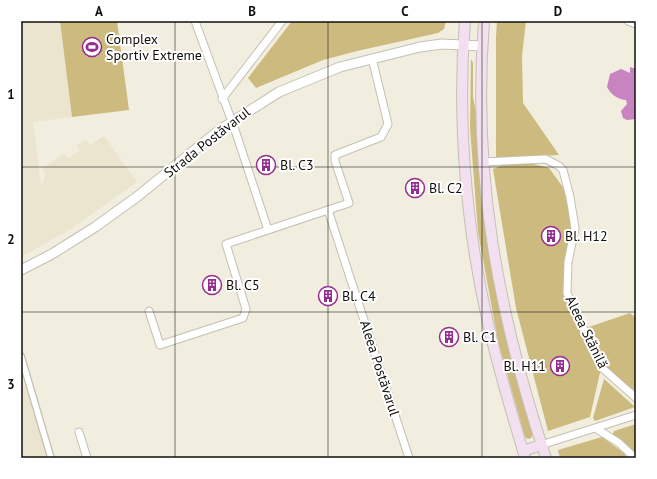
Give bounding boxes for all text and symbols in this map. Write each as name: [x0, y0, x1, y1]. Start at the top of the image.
text: A: [95, 3, 103, 20]
text: B: [248, 3, 256, 20]
text: C: [401, 3, 409, 20]
text: D: [554, 3, 562, 20]
place label: Complex Sportiv Extreme: [106, 30, 202, 64]
sports icon: Complex Sportiv Extreme: [81, 36, 103, 58]
text: 1: [7, 86, 15, 103]
street label: Strada Postăvarul: [160, 103, 254, 181]
building icon: Bl. C3: [255, 154, 277, 176]
place label: Bl. C3: [280, 156, 314, 174]
building icon: Bl. C2: [404, 177, 426, 199]
place label: Bl. C2: [429, 179, 463, 197]
building icon: Bl. H12: [540, 225, 562, 247]
place label: Bl. H12: [565, 227, 608, 245]
text: 2: [7, 231, 15, 248]
building icon: Bl. C5: [201, 274, 223, 296]
place label: Bl. C5: [226, 276, 260, 294]
building icon: Bl. C4: [317, 285, 339, 307]
place label: Bl. C4: [342, 287, 376, 305]
street label: Aleea Stănilă: [562, 293, 612, 371]
street label: Aleea Postăvarul: [356, 318, 404, 418]
building icon: Bl. C1: [438, 326, 460, 348]
place label: Bl. C1: [463, 328, 497, 346]
building icon: Bl. H11: [549, 355, 571, 377]
place label: Bl. H11: [503, 357, 546, 375]
text: 3: [7, 376, 15, 393]

